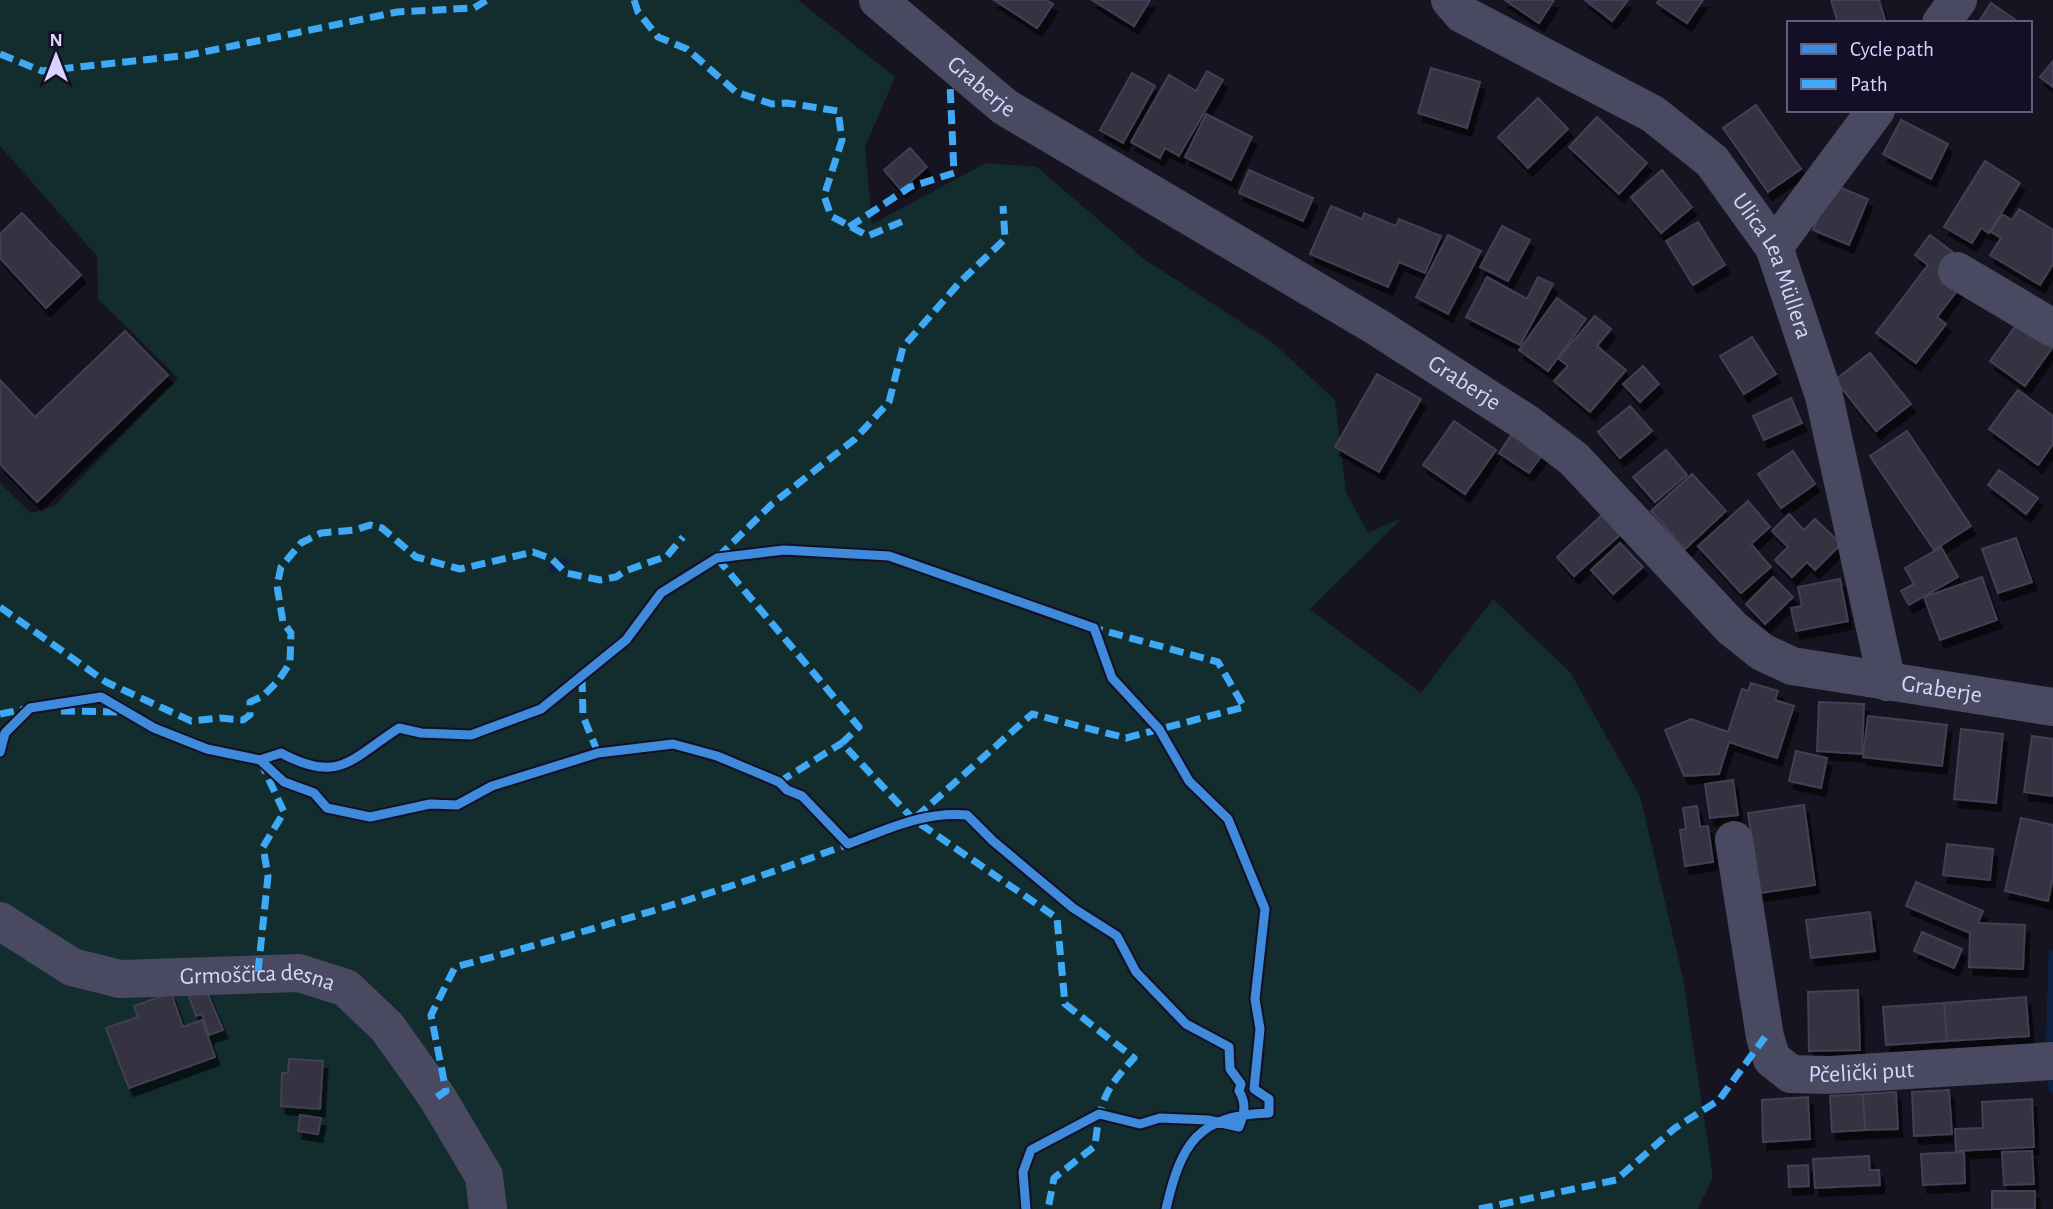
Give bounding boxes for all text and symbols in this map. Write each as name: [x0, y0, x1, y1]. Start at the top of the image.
north arrow: [21, 21, 91, 91]
legend: [1787, 21, 2032, 112]
text: N: [49, 31, 63, 50]
text: Cycle path: [1850, 39, 1934, 60]
street label: Graberje: [942, 52, 1019, 122]
text: Path: [1850, 74, 1888, 95]
street label: Ulica Lea Müllera: [1727, 189, 1816, 342]
street label: Graberje: [1424, 351, 1505, 415]
street label: Graberje: [1900, 671, 1984, 708]
street label: Grmoščica desna: [179, 961, 338, 996]
street label: Pčelički put: [1808, 1058, 1915, 1087]

